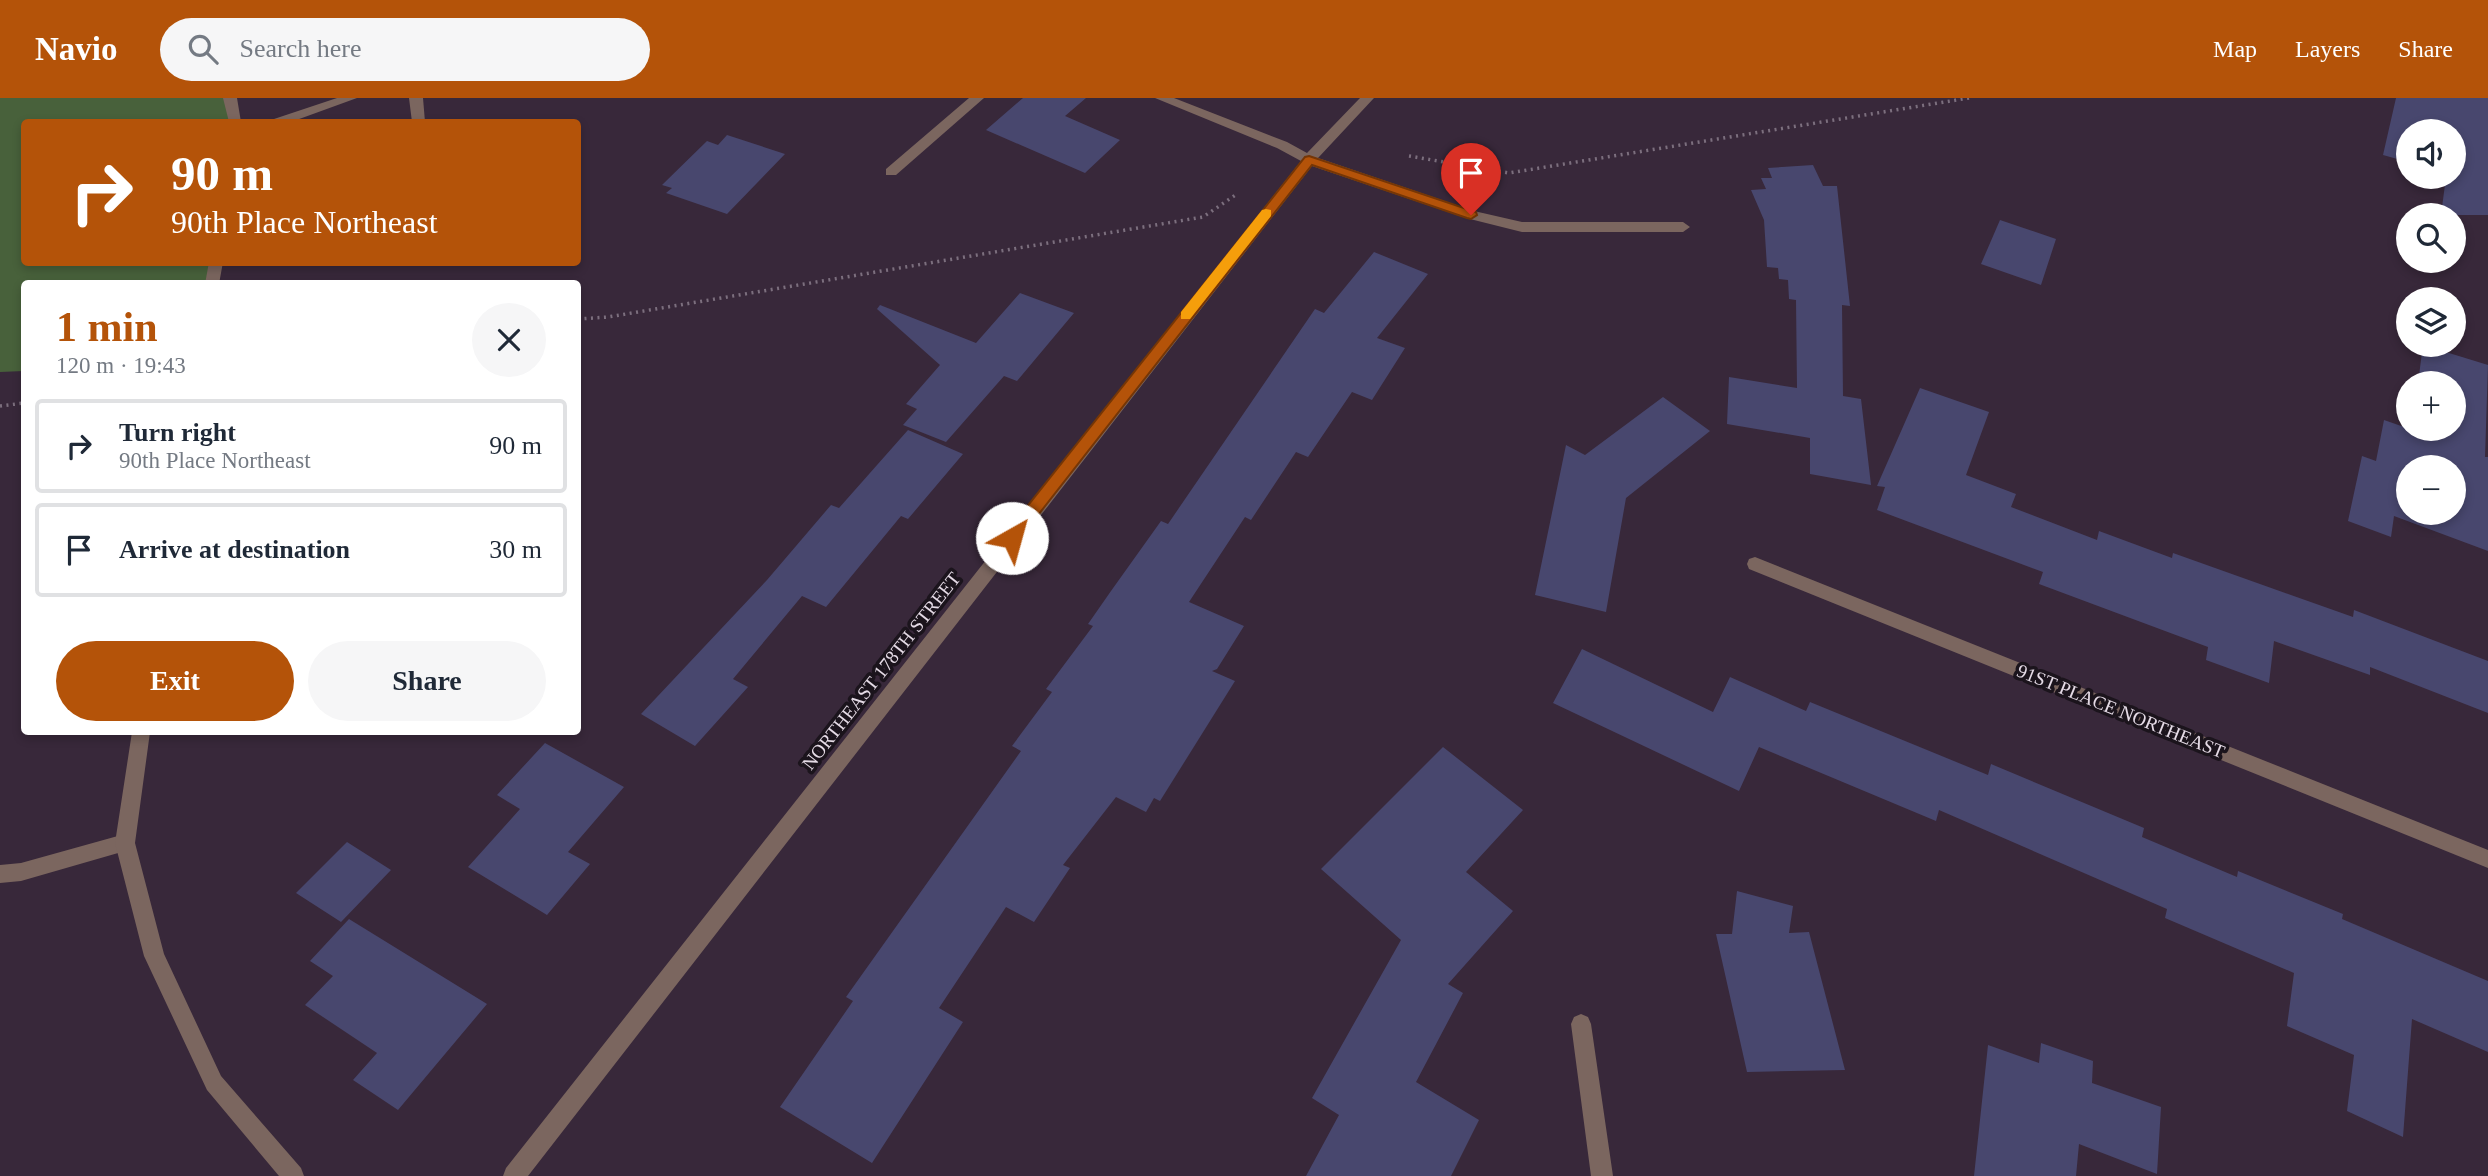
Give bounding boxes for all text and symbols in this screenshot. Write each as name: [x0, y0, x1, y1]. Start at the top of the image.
search box: [160, 18, 650, 81]
icon: search: [184, 30, 222, 68]
text: Navio: [35, 31, 118, 67]
text: Search here: [240, 34, 361, 63]
text: Map: [2213, 36, 2257, 62]
text: Layers: [2295, 36, 2360, 62]
text: Share: [2398, 36, 2453, 62]
map controls: [2396, 119, 2466, 525]
button: sound: [2396, 119, 2466, 189]
pin: [1441, 143, 1501, 215]
text: 90 m: [171, 146, 273, 201]
icon: right: [56, 147, 147, 238]
icon: arrive: [1452, 154, 1490, 192]
button: search: [2396, 203, 2466, 273]
text: 90th Place Northeast: [171, 204, 438, 240]
button: layers: [2396, 287, 2466, 357]
button: close: [472, 303, 546, 377]
text: 1 min: [56, 304, 158, 350]
text: 120 m · 19:43: [56, 353, 186, 378]
button: +: [2396, 371, 2466, 441]
text: Turn right: [119, 418, 236, 447]
icon: right: [60, 427, 98, 465]
text: 90 m: [489, 431, 542, 460]
text: 90th Place Northeast: [119, 448, 311, 473]
button: −: [2396, 455, 2466, 525]
position arrow: [975, 501, 1049, 575]
icon: arrive: [60, 531, 98, 569]
text: Arrive at destination: [119, 535, 350, 564]
text: 30 m: [489, 535, 542, 564]
street label: NORTHEAST 178TH STREET: [797, 568, 965, 774]
button: Exit: [56, 641, 294, 721]
button: Share: [308, 641, 546, 721]
street label: 91ST PLACE NORTHEAST: [2014, 660, 2228, 763]

